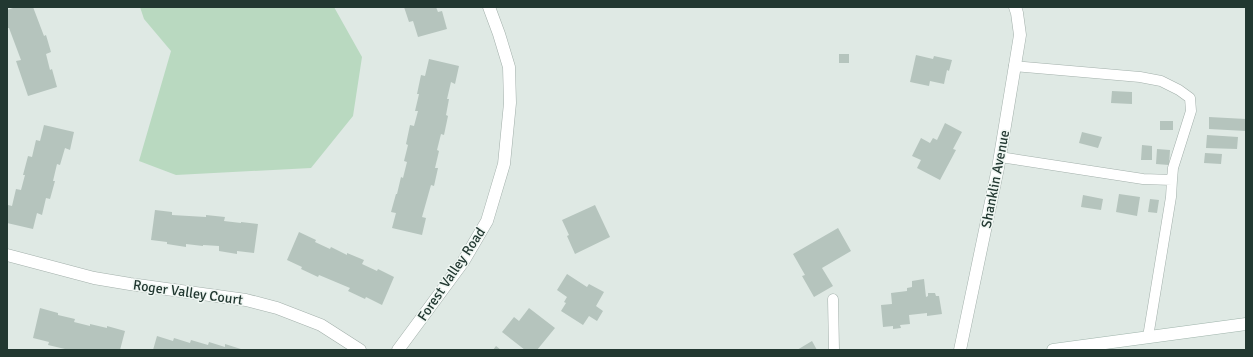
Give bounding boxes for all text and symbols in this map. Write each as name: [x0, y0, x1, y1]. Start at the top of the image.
street label: Shanklin Avenue: [978, 129, 1013, 229]
street label: Forest Valley Road: [414, 224, 489, 324]
street label: Roger Valley Court: [132, 276, 244, 309]

